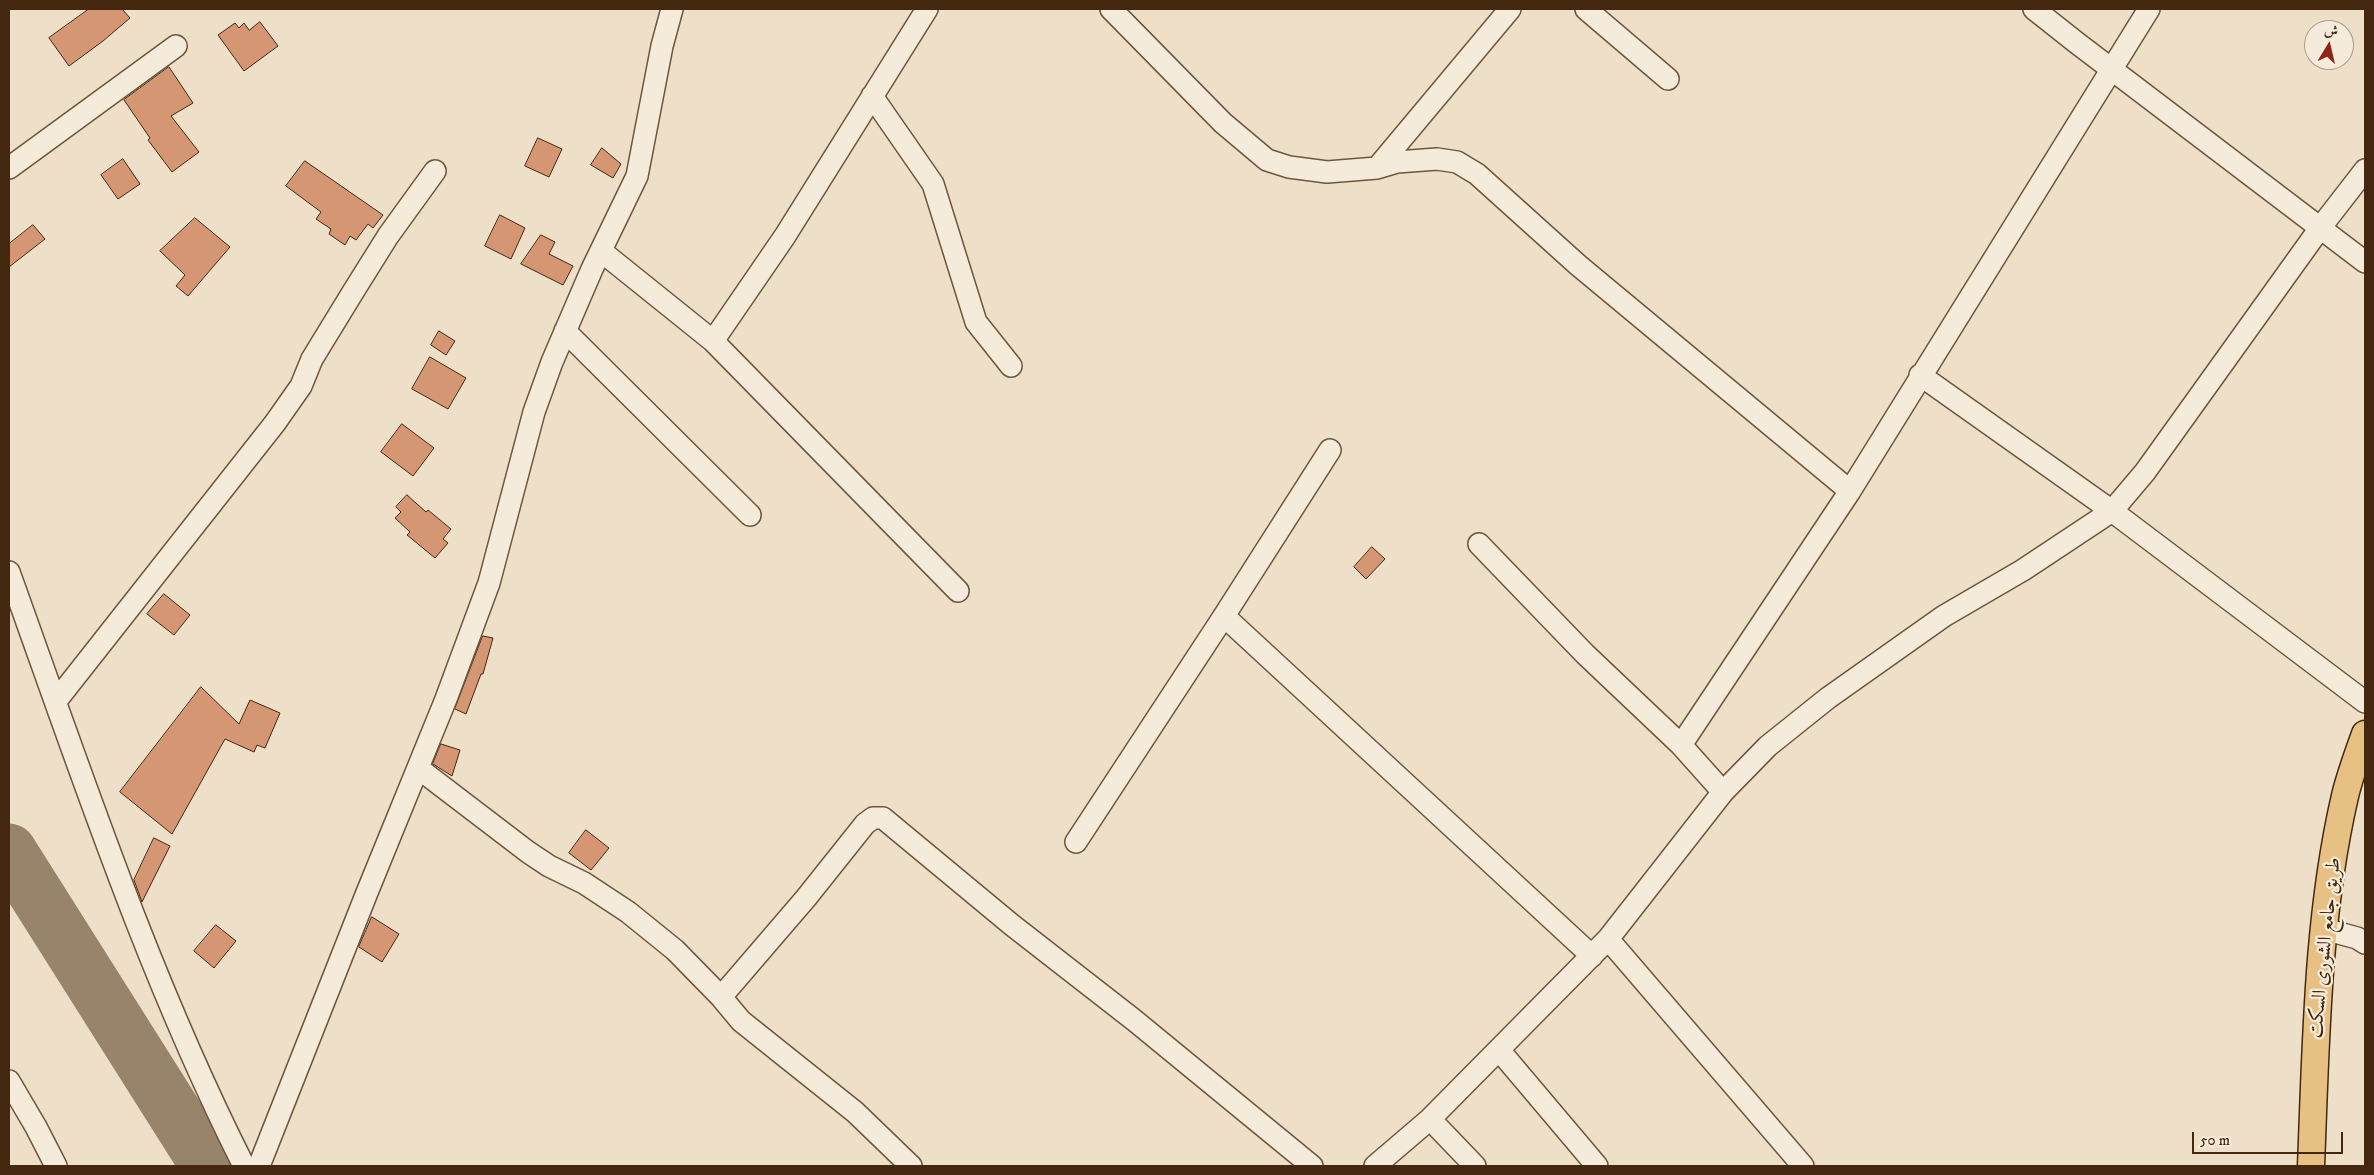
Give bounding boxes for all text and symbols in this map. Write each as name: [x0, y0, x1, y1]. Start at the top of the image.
north arrow: [2304, 20, 2354, 70]
text: ش: [2323, 21, 2339, 41]
street label: طريق جامع الشورى السكت: [2305, 856, 2347, 1040]
scale bar: [2194, 1122, 2345, 1154]
text: 50 m: [2200, 1131, 2230, 1150]

